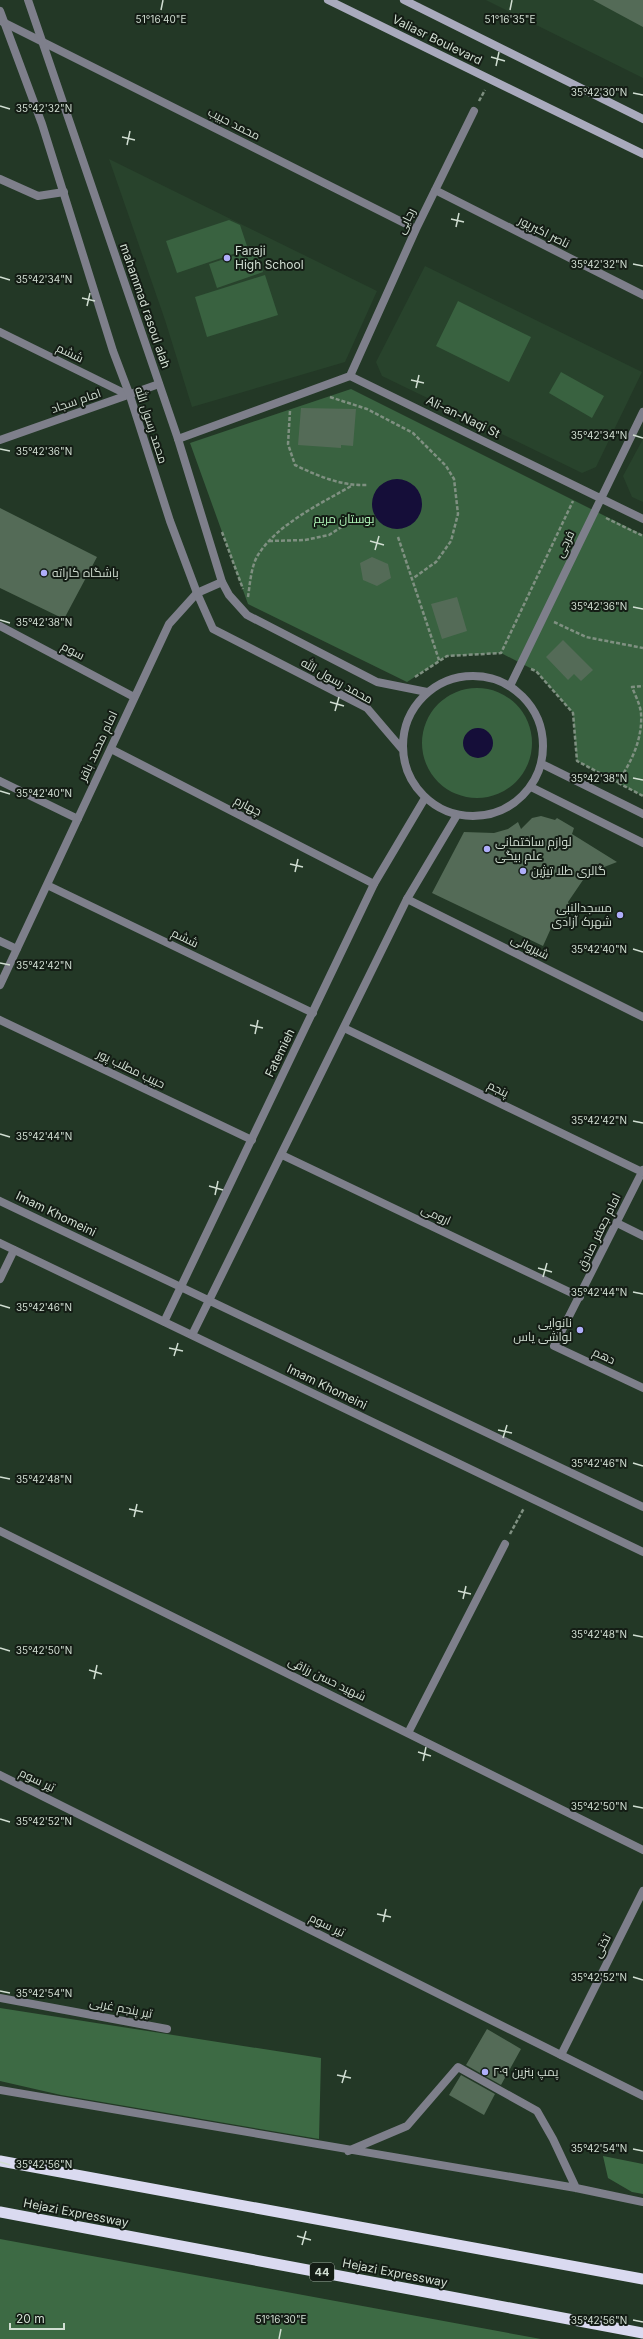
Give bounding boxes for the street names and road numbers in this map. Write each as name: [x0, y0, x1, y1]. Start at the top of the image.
street label: Valiasr Boulevard: [390, 11, 485, 68]
street label: محمد حبیب: [206, 104, 263, 143]
street label: رجایی: [393, 205, 418, 236]
street label: ناصر اکبرپور: [514, 212, 572, 253]
street label: mahammad rasoul alah: [117, 241, 174, 370]
street label: ششم: [54, 340, 86, 366]
street label: محمد رسول الله: [132, 384, 171, 465]
street label: امام سجاد: [49, 385, 103, 417]
street label: Ali-an-Naqi St: [424, 392, 503, 441]
street label: فرجی: [552, 528, 577, 560]
street label: سوم: [58, 638, 88, 664]
street label: محمد رسول الله: [299, 655, 376, 707]
street label: امام محمد باقر: [74, 708, 121, 785]
street label: چهارم: [231, 792, 264, 821]
street label: ششم: [169, 925, 201, 951]
street label: شیروانی: [509, 931, 552, 962]
street label: Fatemieh: [261, 1026, 298, 1079]
street label: حبیب مطلب پور: [93, 1045, 168, 1093]
street label: پنجم: [484, 1077, 512, 1102]
street label: Imam Khomeini: [14, 1188, 99, 1239]
street label: امام جعفر صادق: [573, 1191, 625, 1273]
street label: ارومی: [419, 1201, 454, 1228]
street label: دهم: [590, 1344, 618, 1368]
street label: Imam Khomeini: [285, 1361, 370, 1412]
street label: شهید حسن رزاقی: [286, 1653, 369, 1704]
street label: تیر سوم: [16, 1764, 58, 1796]
street label: تیر سوم: [306, 1909, 348, 1941]
street label: تختی: [589, 1931, 614, 1960]
street label: تیر پنجم غربی: [88, 1994, 154, 2023]
street label: Hejazi Expressway: [22, 2195, 130, 2230]
street label: Hejazi Expressway: [341, 2255, 449, 2290]
road number: 44: [310, 2263, 334, 2281]

